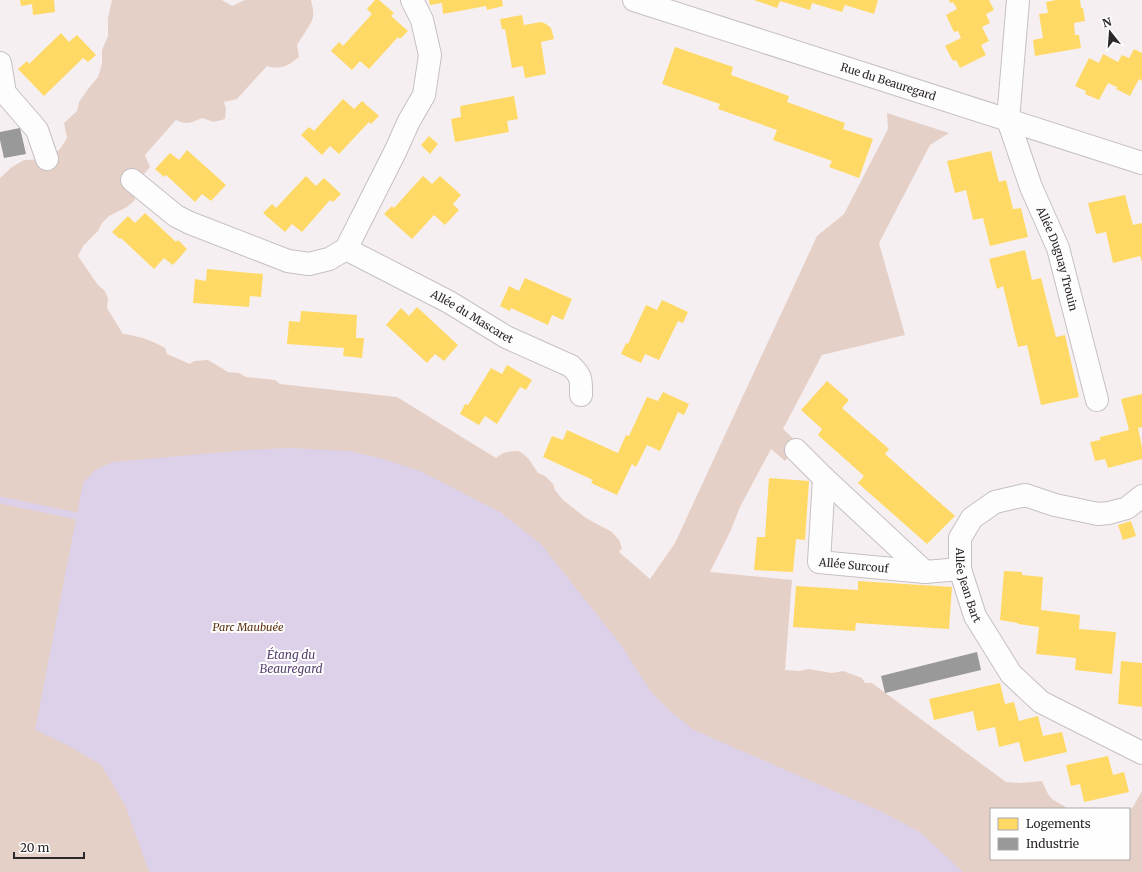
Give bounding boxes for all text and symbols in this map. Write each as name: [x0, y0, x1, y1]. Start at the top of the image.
north arrow: [1090, 12, 1130, 52]
text: N: [1101, 14, 1114, 30]
street label: Rue du Beauregard: [839, 60, 938, 104]
street label: Allée Duguay Trouin: [1033, 204, 1081, 313]
street label: Allée du Mascaret: [427, 286, 516, 347]
street label: Allée Jean Bart: [953, 547, 985, 626]
street label: Allée Surcouf: [817, 555, 890, 576]
park label: Parc Maubuée: [212, 620, 284, 634]
water label: Étang du Beauregard: [259, 646, 323, 676]
legend: [990, 808, 1130, 860]
text: Logements: [1026, 816, 1091, 831]
scale bar: [14, 834, 84, 860]
text: Industrie: [1026, 836, 1079, 851]
text: 20 m: [20, 840, 49, 855]

